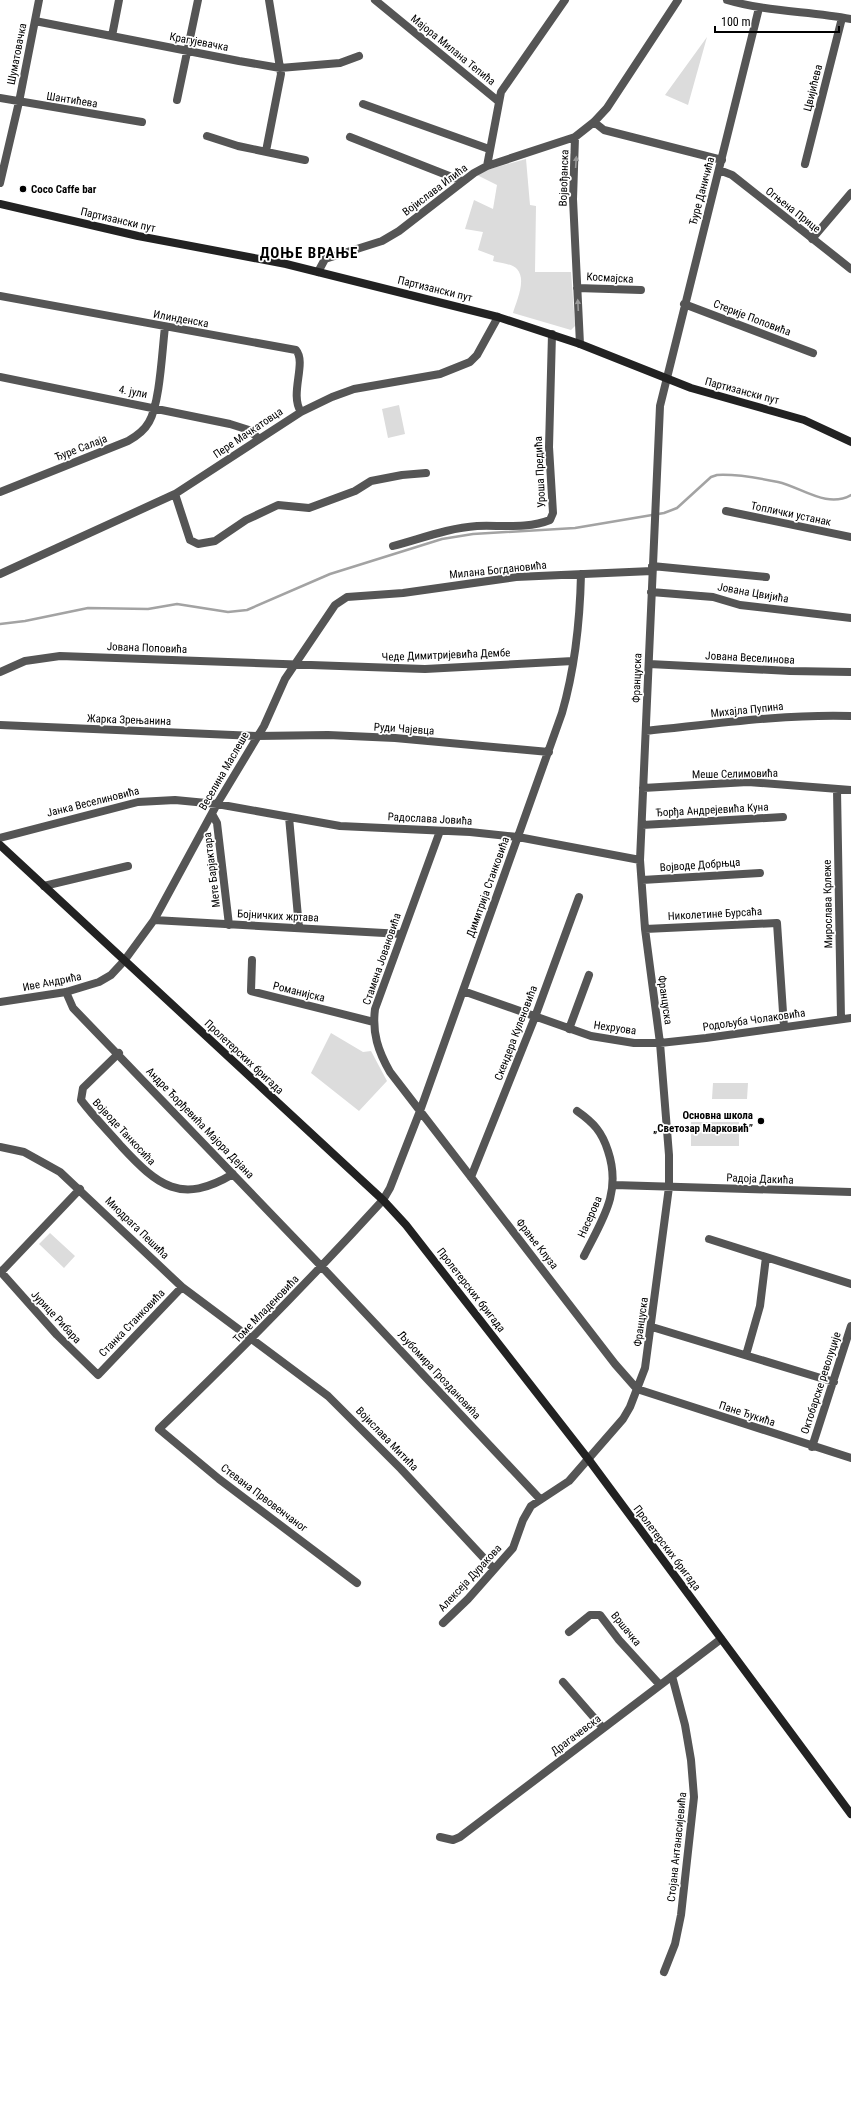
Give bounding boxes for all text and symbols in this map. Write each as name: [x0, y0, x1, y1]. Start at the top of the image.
scale bar: [715, 8, 839, 34]
street label: Мајора Милана Тепића: [408, 12, 498, 88]
text: 100 m: [721, 15, 751, 29]
street label: Шуматовачка: [5, 22, 29, 86]
street label: Крагујевачка: [168, 30, 230, 54]
street label: Цвијићева: [801, 63, 825, 113]
street label: Шантићева: [46, 90, 98, 110]
street label: Војвођанска: [557, 149, 571, 207]
street label: Ђуре Даничића: [687, 155, 717, 227]
one-way arrow: [572, 156, 579, 168]
street label: Војислава Илића: [400, 161, 470, 219]
place label: Coco Caffe bar: [31, 183, 97, 196]
marker: Coco Caffe bar: [18, 184, 28, 194]
street label: Огњена Прице: [763, 184, 823, 236]
street label: Партизански пут: [79, 205, 157, 235]
district label: ДОЊЕ ВРАЊЕ: [260, 244, 358, 262]
street label: Космајска: [586, 270, 634, 286]
street label: Партизански пут: [396, 273, 474, 305]
street label: Стерије Поповића: [711, 297, 793, 339]
one-way arrow: [575, 299, 582, 311]
street label: Илинденска: [152, 308, 210, 330]
street label: Партизански пут: [703, 375, 781, 407]
street label: 4. јули: [118, 383, 148, 401]
street label: Пере Мачкатовца: [211, 405, 285, 461]
street label: Ђуре Салаја: [53, 432, 109, 464]
street label: Уроша Предића: [532, 436, 548, 508]
street label: Топлички устанак: [750, 499, 833, 529]
street label: Милана Богдановића: [449, 558, 547, 582]
street label: Јована Цвијића: [716, 580, 790, 606]
street label: Јована Поповића: [107, 640, 187, 656]
street label: Чеде Димитријевића Дембе: [381, 646, 511, 664]
street label: Јована Веселинова: [705, 649, 795, 667]
street label: Француска: [630, 653, 644, 703]
street label: Михајла Пупина: [710, 700, 784, 720]
street label: Жарка Зрењанина: [87, 712, 171, 728]
street label: Руди Чајевца: [373, 720, 435, 738]
street label: Веселина Маслеше: [196, 729, 252, 813]
street label: Меше Селимовића: [692, 767, 778, 781]
street label: Јанка Веселиновића: [45, 784, 141, 820]
street label: Ђорђа Андрејевића Куна: [655, 801, 769, 819]
street label: Радослава Јовића: [387, 810, 473, 828]
street label: Мете Барјактара: [201, 832, 223, 908]
street label: Димитрија Станковића: [464, 835, 512, 939]
street label: Војводе Добрњца: [659, 856, 741, 874]
street label: Мирослава Крлеже: [821, 860, 835, 948]
street label: Николетине Бурсаћа: [667, 905, 763, 923]
street label: Бојничких жртава: [237, 907, 319, 925]
street label: Стамена Јовановића: [360, 911, 404, 1007]
street label: Иве Андрића: [21, 970, 83, 994]
street label: Француска: [655, 975, 675, 1025]
street label: Романијска: [272, 979, 326, 1005]
street label: Скендера Куленовића: [492, 984, 540, 1082]
street label: Родољуба Чолаковића: [702, 1006, 806, 1034]
street label: Пролетерских бригада: [202, 1017, 286, 1097]
street label: Нехруова: [593, 1019, 637, 1037]
street label: Андре Ђорђевића Мајора Дејана: [143, 1065, 257, 1181]
street label: Војводе Танкосића: [90, 1096, 158, 1168]
place label: Основна школа „Светозар Марковић”: [653, 1109, 753, 1135]
marker: Основна школа „Светозар Марковић”: [756, 1116, 766, 1126]
street label: Радоја Дакића: [726, 1171, 794, 1187]
street label: Миодрага Пешића: [102, 1194, 172, 1262]
street label: Насерова: [575, 1194, 605, 1240]
street label: Фрање Клуза: [513, 1216, 561, 1272]
street label: Пролетерских бригада: [434, 1245, 508, 1335]
street label: Томе Младеновића: [230, 1273, 302, 1345]
street label: Станка Станковића: [96, 1286, 168, 1360]
street label: Јурице Рибара: [28, 1288, 84, 1346]
street label: Француска: [631, 1297, 651, 1347]
street label: Љубомира Гроздановића: [395, 1328, 483, 1422]
street label: Октобарске револуције: [798, 1330, 844, 1436]
street label: Пане Ђукића: [717, 1399, 777, 1429]
street label: Војислава Митића: [353, 1404, 421, 1474]
street label: Стевана Првовенчаног: [218, 1461, 310, 1535]
street label: Пролетерских бригада: [631, 1503, 703, 1593]
street label: Алексеја Дуракова: [436, 1542, 504, 1614]
street label: Вршачка: [608, 1609, 644, 1649]
street label: Драгачевска: [549, 1712, 603, 1758]
street label: Стојана Антанасијевића: [665, 1792, 689, 1902]

